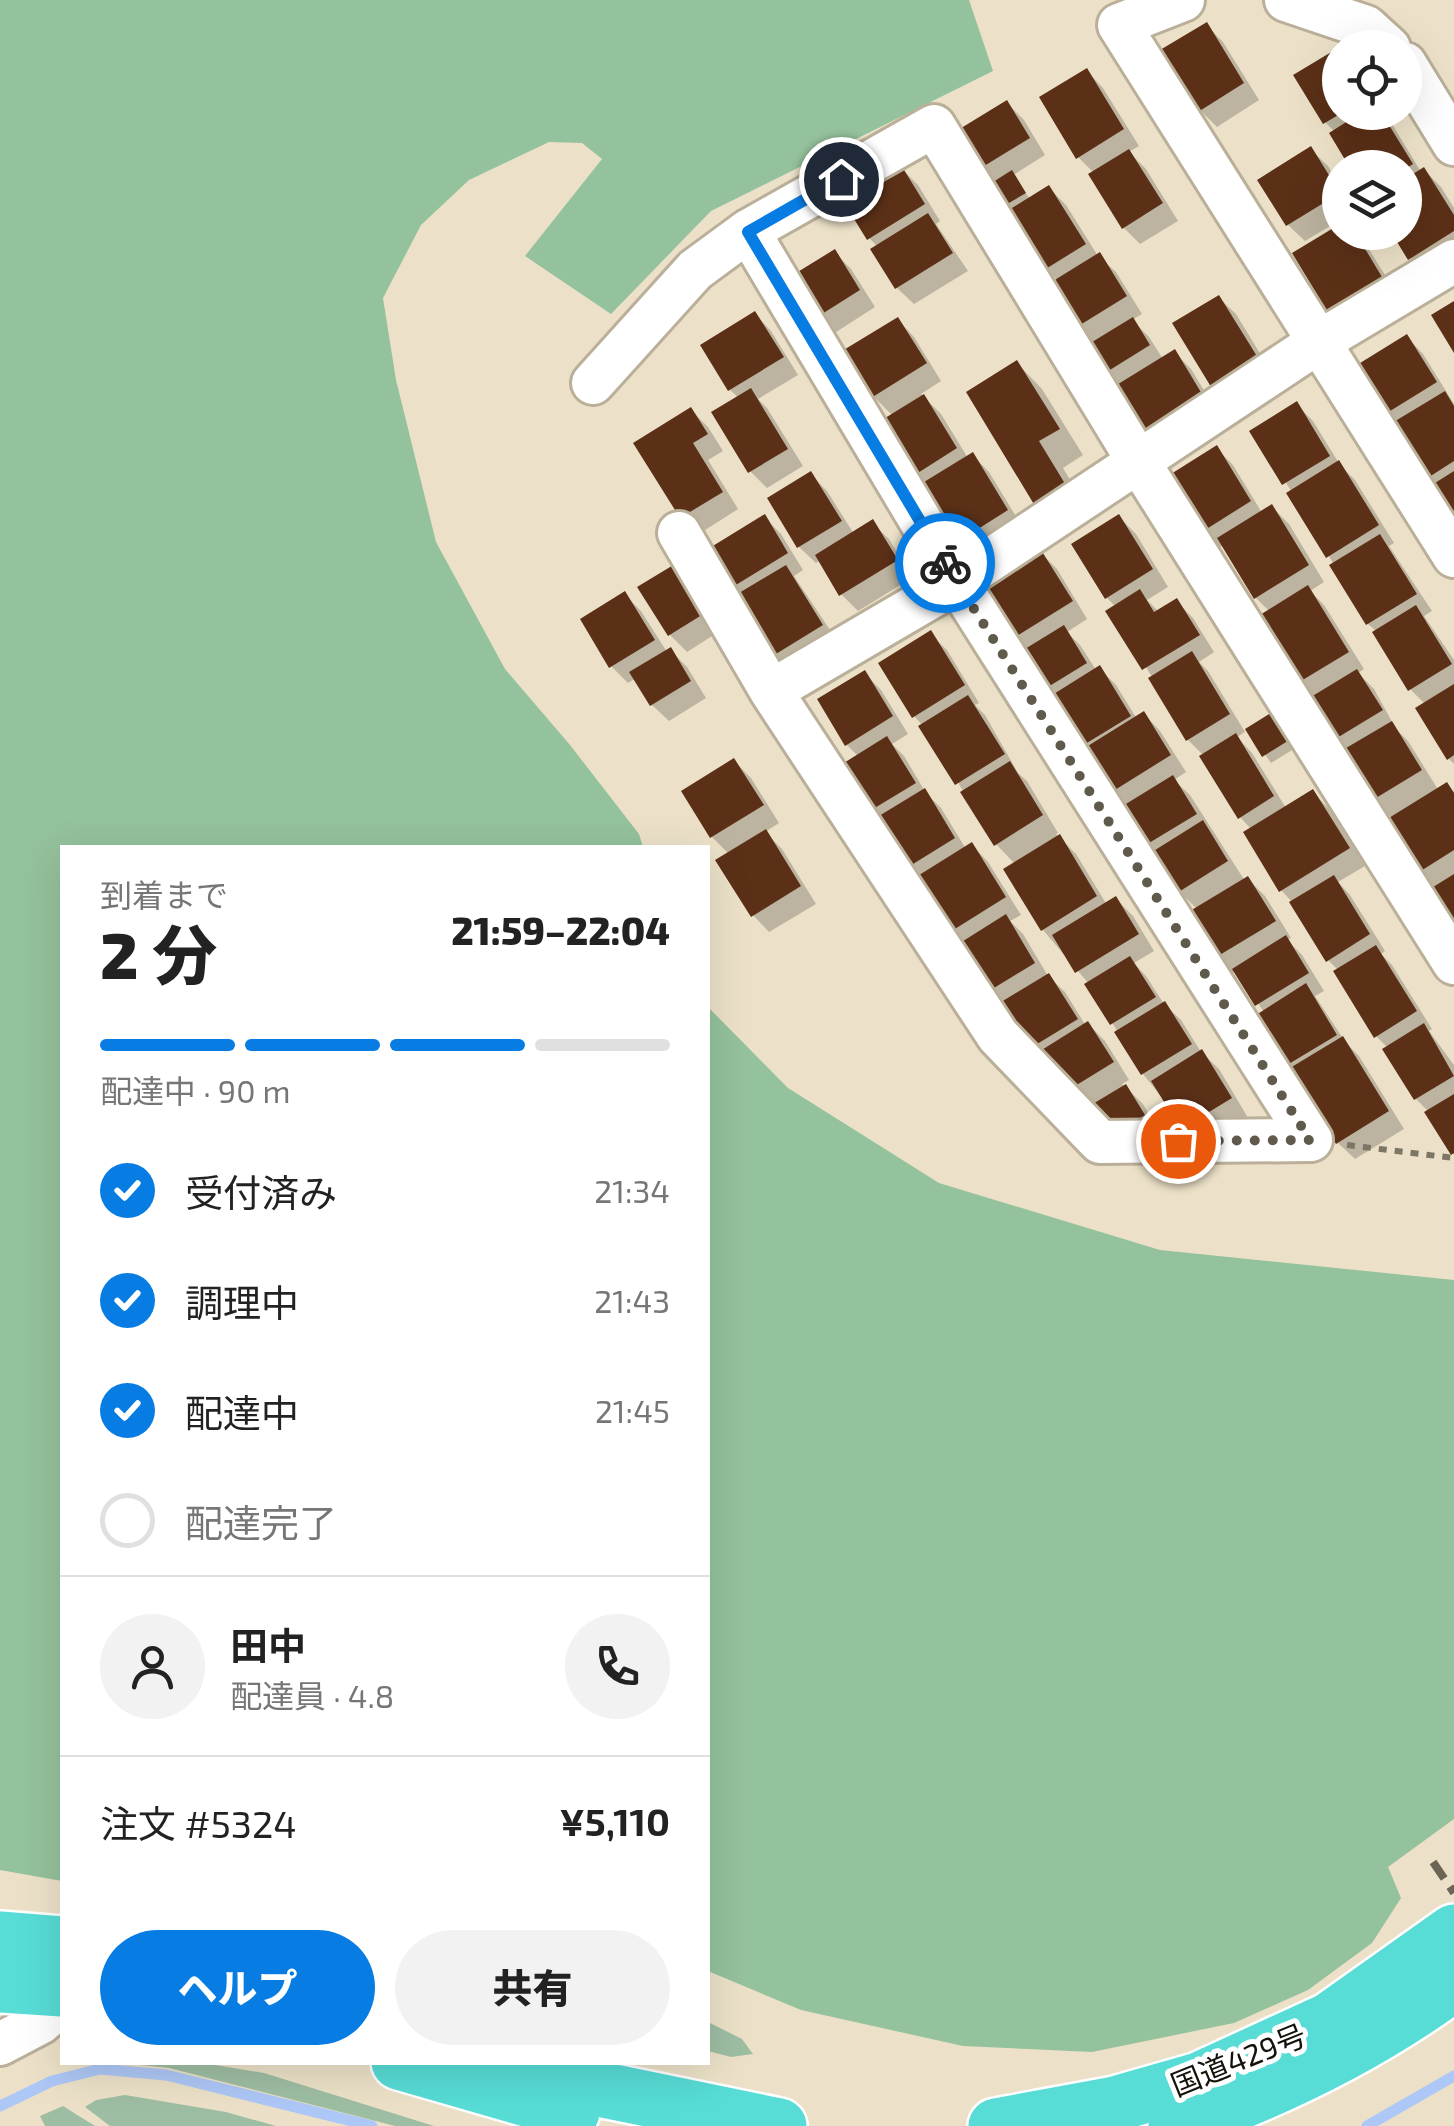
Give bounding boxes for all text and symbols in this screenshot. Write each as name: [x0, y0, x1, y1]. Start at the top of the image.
map controls: [1322, 30, 1422, 250]
button: locate: [1322, 30, 1422, 130]
pin: [799, 137, 884, 222]
button: layers: [1322, 150, 1422, 250]
icon: home: [814, 152, 869, 207]
courier: [895, 513, 995, 613]
icon: bike: [918, 536, 973, 591]
text: 到着まで: [100, 875, 228, 913]
text: 21:59–22:04: [451, 907, 670, 953]
text: 2 分: [100, 914, 217, 992]
text: 配達中 · 90 m: [100, 1071, 291, 1109]
pin: [1136, 1099, 1221, 1184]
icon: bag: [1151, 1114, 1206, 1169]
icon: check: [100, 1163, 155, 1218]
text: 受付済み: [185, 1169, 337, 1215]
text: 21:34: [594, 1171, 670, 1209]
icon: check: [100, 1273, 155, 1328]
text: 調理中: [185, 1279, 299, 1325]
text: 21:43: [594, 1281, 670, 1319]
icon: check: [100, 1383, 155, 1438]
text: 配達中: [185, 1389, 299, 1435]
text: 21:45: [595, 1391, 670, 1429]
text: 配達完了: [185, 1499, 337, 1545]
button: person: [100, 1614, 205, 1719]
button: phone: [565, 1614, 670, 1719]
text: 田中: [230, 1622, 306, 1668]
text: 配達員 · 4.8: [230, 1676, 394, 1714]
text: ¥5,110: [559, 1798, 670, 1844]
text: 注文 #5324: [100, 1800, 297, 1846]
button: ヘルプ: [100, 1930, 375, 2045]
button: 共有: [395, 1930, 670, 2045]
street label: 国道429号: [1165, 2016, 1311, 2102]

